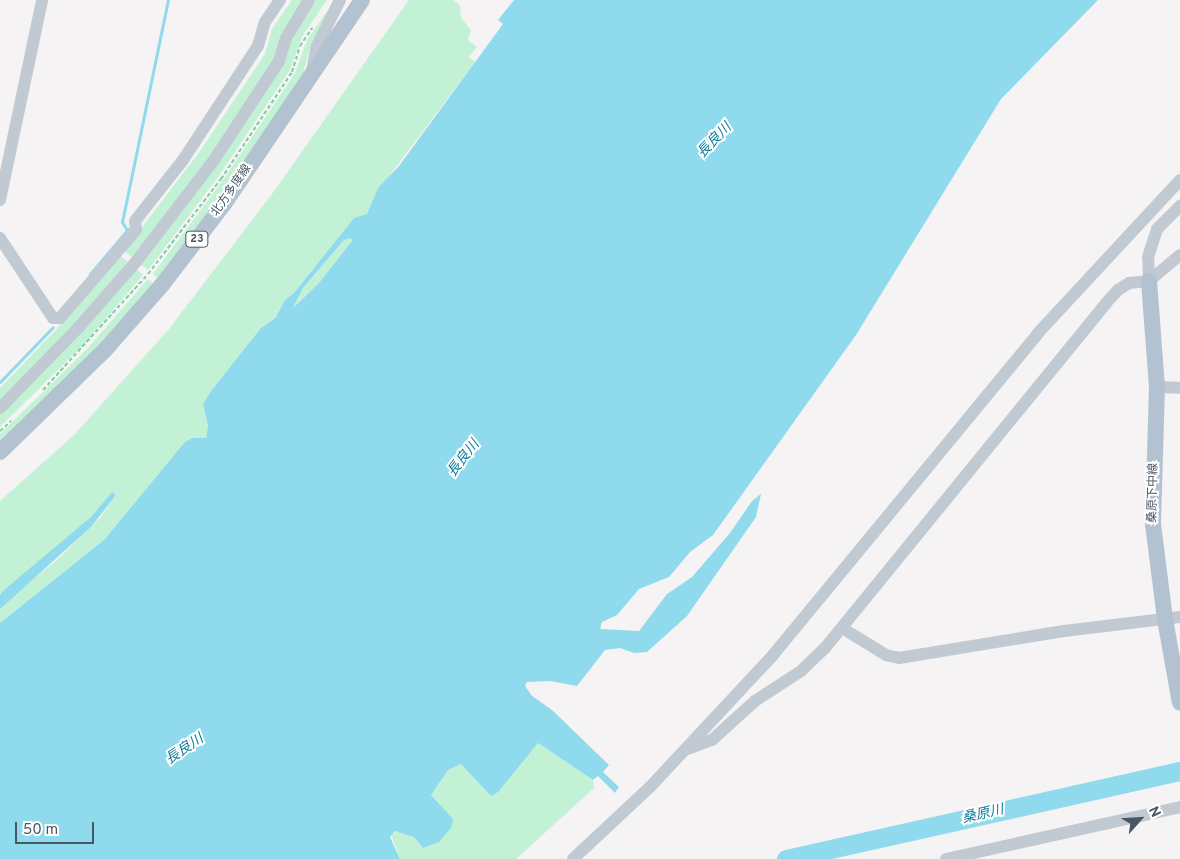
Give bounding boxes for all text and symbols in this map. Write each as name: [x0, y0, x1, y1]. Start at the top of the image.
water label: 長良川: [694, 120, 736, 162]
street label: 北方多度線: [209, 162, 255, 220]
road number: 23: [184, 230, 210, 248]
water label: 長良川: [444, 437, 484, 481]
street label: 桑原下中線: [1146, 463, 1162, 523]
water label: 長良川: [163, 731, 207, 769]
north arrow: [1115, 794, 1165, 844]
water label: 桑原川: [961, 802, 1005, 828]
text: N: [1144, 804, 1164, 820]
scale bar: [18, 812, 96, 844]
text: 50 m: [23, 821, 58, 840]

